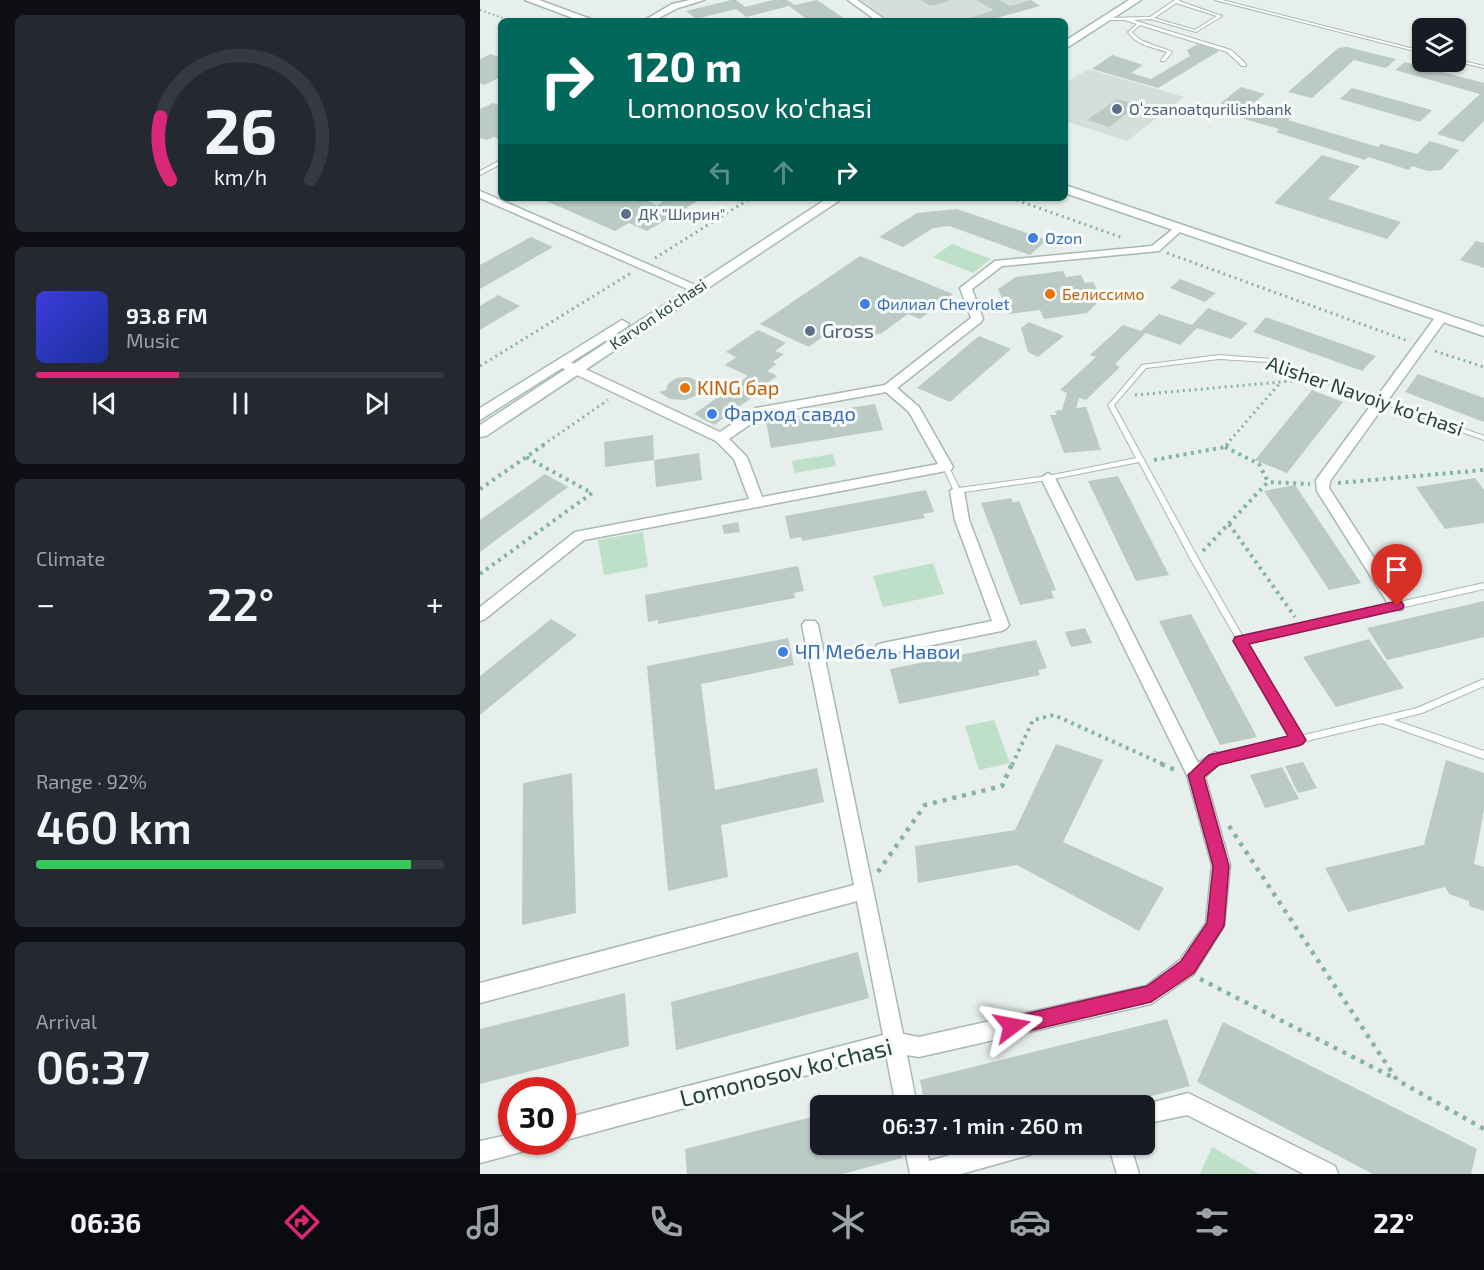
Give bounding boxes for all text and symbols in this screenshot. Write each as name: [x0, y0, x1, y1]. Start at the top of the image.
map controls: [1412, 18, 1466, 72]
button: layers: [1412, 18, 1466, 72]
text: 120 m: [627, 40, 742, 90]
icon: right: [528, 42, 606, 120]
text: Lomonosov ko'chasi: [627, 91, 872, 123]
text: 26: [203, 93, 277, 168]
place label: Oʻzsanoatqurilishbank: [1129, 99, 1292, 118]
marker: Oʻzsanoatqurilishbank: [1110, 102, 1124, 116]
icon: left: [704, 156, 737, 189]
icon: ahead: [767, 156, 800, 189]
icon: right: [830, 156, 863, 189]
text: km/h: [213, 165, 267, 190]
place label: ДК "Ширин": [638, 204, 725, 223]
marker: ДК "Ширин": [619, 207, 633, 221]
place label: Ozon: [1045, 228, 1082, 247]
marker: Ozon: [1026, 231, 1040, 245]
street label: Karvon ko'chasi: [606, 274, 710, 353]
place label: Белиссимо: [1062, 284, 1145, 303]
marker: Белиссимо: [1043, 287, 1057, 301]
place label: Филиал Chevrolet: [877, 294, 1010, 313]
marker: Филиал Chevrolet: [858, 297, 872, 311]
text: 93.8 FM: [126, 302, 208, 328]
place label: Gross: [822, 318, 874, 342]
marker: Gross: [803, 324, 817, 338]
text: Music: [126, 328, 180, 352]
street label: Alisher Navoiy ko'chasi: [1264, 350, 1467, 440]
place label: KING бар: [697, 375, 779, 399]
marker: KING бар: [678, 381, 692, 395]
icon: previous: [88, 387, 121, 420]
icon: pause: [224, 387, 257, 420]
icon: next: [360, 387, 393, 420]
place label: Фарход савдо: [724, 401, 856, 425]
marker: Фарход савдо: [705, 407, 719, 421]
pin: [1371, 544, 1422, 606]
text: Climate: [36, 546, 105, 570]
icon: arrive: [1380, 553, 1413, 586]
text: 22°: [207, 576, 274, 630]
text: −: [36, 583, 55, 623]
text: +: [426, 583, 444, 623]
place label: ЧП Мебель Навои: [795, 639, 961, 663]
marker: ЧП Мебель Навои: [776, 645, 790, 659]
text: Range · 92%: [36, 769, 147, 793]
text: 460 km: [36, 799, 192, 853]
position arrow: [980, 994, 1044, 1058]
text: Arrival: [36, 1009, 97, 1033]
street label: Lomonosov ko'chasi: [676, 1031, 895, 1112]
text: 06:37: [36, 1039, 150, 1093]
speed limit sign: 30: [498, 1077, 576, 1155]
text: 06:37 · 1 min · 260 m: [882, 1112, 1083, 1138]
icon: directions: [281, 1201, 323, 1243]
icon: music: [463, 1201, 505, 1243]
icon: phone: [645, 1201, 687, 1243]
icon: climate: [827, 1201, 869, 1243]
icon: car: [1009, 1201, 1051, 1243]
icon: filters: [1191, 1201, 1233, 1243]
text: 06:36: [70, 1206, 141, 1238]
text: 22°: [1373, 1206, 1414, 1238]

